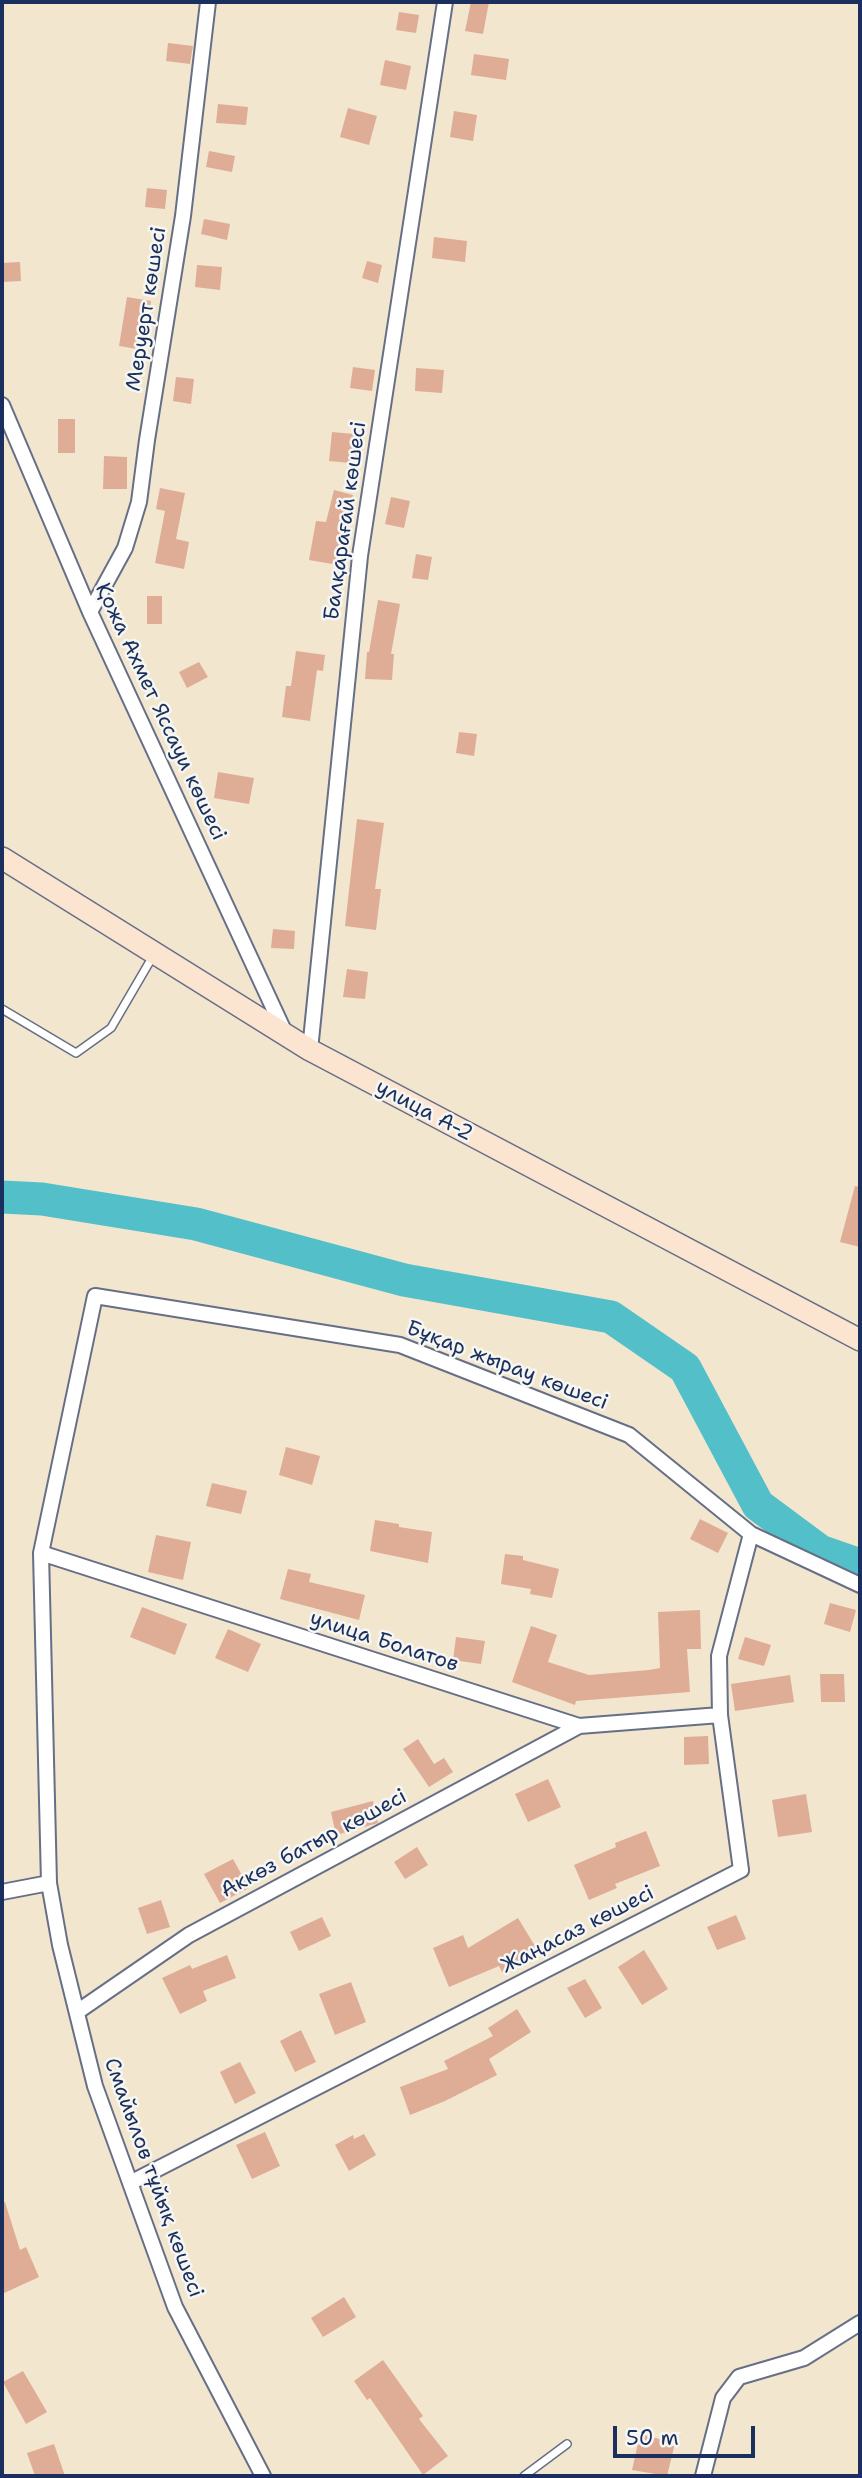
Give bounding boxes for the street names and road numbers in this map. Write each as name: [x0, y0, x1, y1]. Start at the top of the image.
street label: Меруерт көшесі: [122, 225, 172, 393]
street label: Балқарағай көшесі: [320, 420, 372, 622]
street label: Қожа Ахмет Яссауи көшесі: [89, 579, 231, 845]
street label: улица А-2: [371, 1075, 477, 1147]
street label: Бұқар жырау көшесі: [403, 1316, 611, 1416]
street label: улица Болатов: [307, 1606, 461, 1678]
street label: Аккөз батыр көшесі: [217, 1784, 411, 1904]
street label: Жаңасаз көшесі: [497, 1881, 659, 1979]
street label: Смайылов тұйық көшесі: [98, 2055, 208, 2301]

